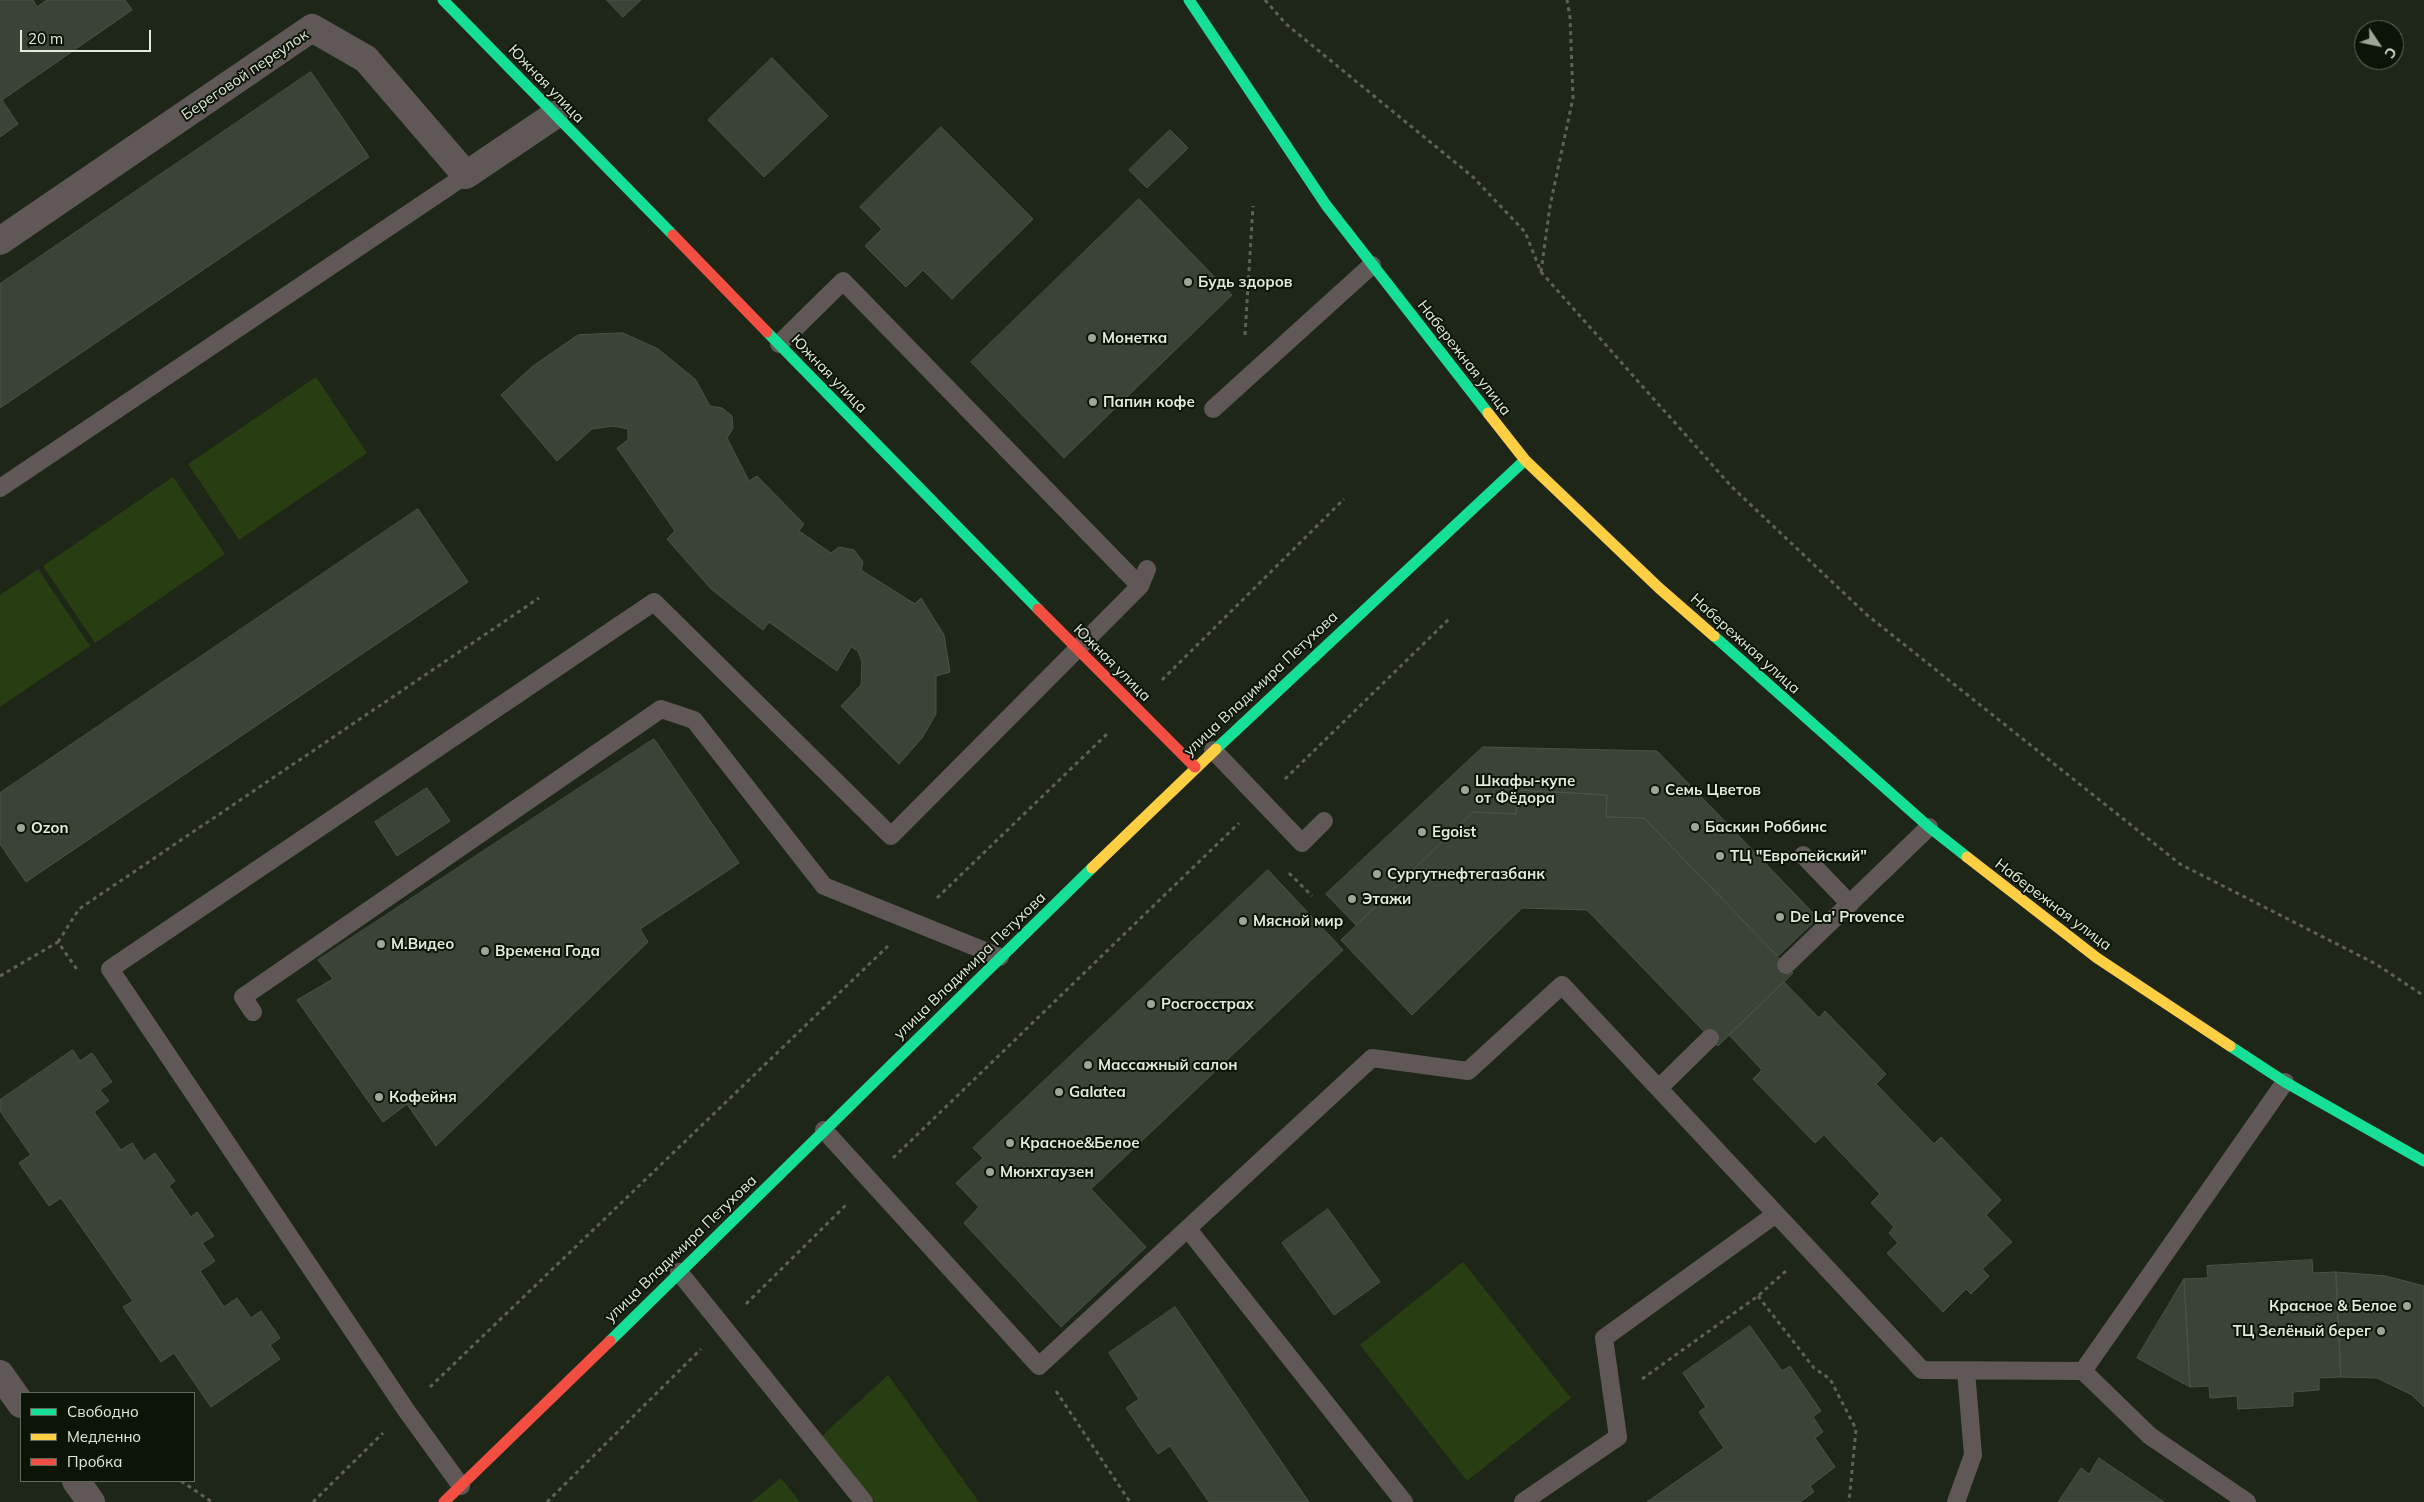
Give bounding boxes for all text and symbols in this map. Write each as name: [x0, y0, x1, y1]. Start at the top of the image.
scale bar: [22, 20, 154, 52]
north arrow: [2354, 20, 2404, 70]
street label: Береговой переулок: [178, 26, 312, 124]
text: 20 m: [28, 29, 63, 48]
street label: Южная улица: [504, 41, 588, 127]
text: С: [2380, 44, 2401, 62]
place label: Будь здоров: [1198, 273, 1292, 291]
marker: Будь здоров: [1182, 276, 1194, 288]
street label: Набережная улица: [1413, 297, 1515, 419]
place label: Монетка: [1102, 329, 1167, 347]
street label: Южная улица: [787, 331, 871, 417]
marker: Монетка: [1086, 332, 1098, 344]
place label: Папин кофе: [1103, 393, 1195, 411]
marker: Папин кофе: [1087, 396, 1099, 408]
street label: Набережная улица: [1686, 590, 1804, 698]
street label: улица Владимира Петухова: [1180, 608, 1342, 760]
street label: Южная улица: [1070, 621, 1154, 705]
place label: Шкафы-купе от Фёдора: [1475, 772, 1575, 807]
place label: Семь Цветов: [1665, 781, 1761, 799]
marker: Шкафы-купе от Фёдора: [1459, 784, 1471, 796]
marker: Семь Цветов: [1649, 784, 1661, 796]
place label: Баскин Роббинс: [1705, 818, 1827, 836]
place label: Ozon: [31, 819, 68, 837]
marker: Баскин Роббинс: [1689, 821, 1701, 833]
marker: Ozon: [15, 822, 27, 834]
place label: Egoist: [1432, 823, 1476, 841]
marker: Egoist: [1416, 826, 1428, 838]
place label: ТЦ "Европейский": [1730, 847, 1867, 865]
marker: ТЦ "Европейский": [1714, 850, 1726, 862]
street label: Набережная улица: [1991, 855, 2115, 955]
place label: Сургутнефтегазбанк: [1387, 865, 1545, 883]
marker: Сургутнефтегазбанк: [1371, 868, 1383, 880]
street label: улица Владимира Петухова: [890, 889, 1050, 1043]
place label: Этажи: [1362, 890, 1411, 908]
marker: Этажи: [1346, 893, 1358, 905]
place label: De La' Provence: [1790, 908, 1904, 926]
marker: De La' Provence: [1774, 911, 1786, 923]
place label: Мясной мир: [1253, 912, 1343, 930]
marker: Мясной мир: [1237, 915, 1249, 927]
place label: М.Видео: [391, 935, 454, 953]
marker: М.Видео: [375, 938, 387, 950]
place label: Времена Года: [495, 942, 600, 960]
marker: Времена Года: [479, 945, 491, 957]
place label: Росгосстрах: [1161, 995, 1254, 1013]
marker: Росгосстрах: [1145, 998, 1157, 1010]
place label: Массажный салон: [1098, 1056, 1238, 1074]
marker: Массажный салон: [1082, 1059, 1094, 1071]
place label: Galatea: [1069, 1083, 1126, 1101]
marker: Galatea: [1053, 1086, 1065, 1098]
place label: Кофейня: [389, 1088, 457, 1106]
marker: Кофейня: [373, 1091, 385, 1103]
place label: Красное&Белое: [1020, 1134, 1140, 1152]
marker: Красное&Белое: [1004, 1137, 1016, 1149]
place label: Мюнхгаузен: [1000, 1163, 1094, 1181]
marker: Мюнхгаузен: [984, 1166, 996, 1178]
street label: улица Владимира Петухова: [601, 1172, 761, 1326]
place label: Красное & Белое: [2269, 1297, 2397, 1315]
marker: Красное & Белое: [2401, 1300, 2413, 1312]
place label: ТЦ Зелёный берег: [2233, 1322, 2371, 1340]
marker: ТЦ Зелёный берег: [2375, 1325, 2387, 1337]
legend: [20, 1392, 195, 1482]
text: Свободно: [67, 1402, 139, 1421]
text: Медленно: [67, 1427, 141, 1446]
text: Пробка: [67, 1452, 122, 1471]

